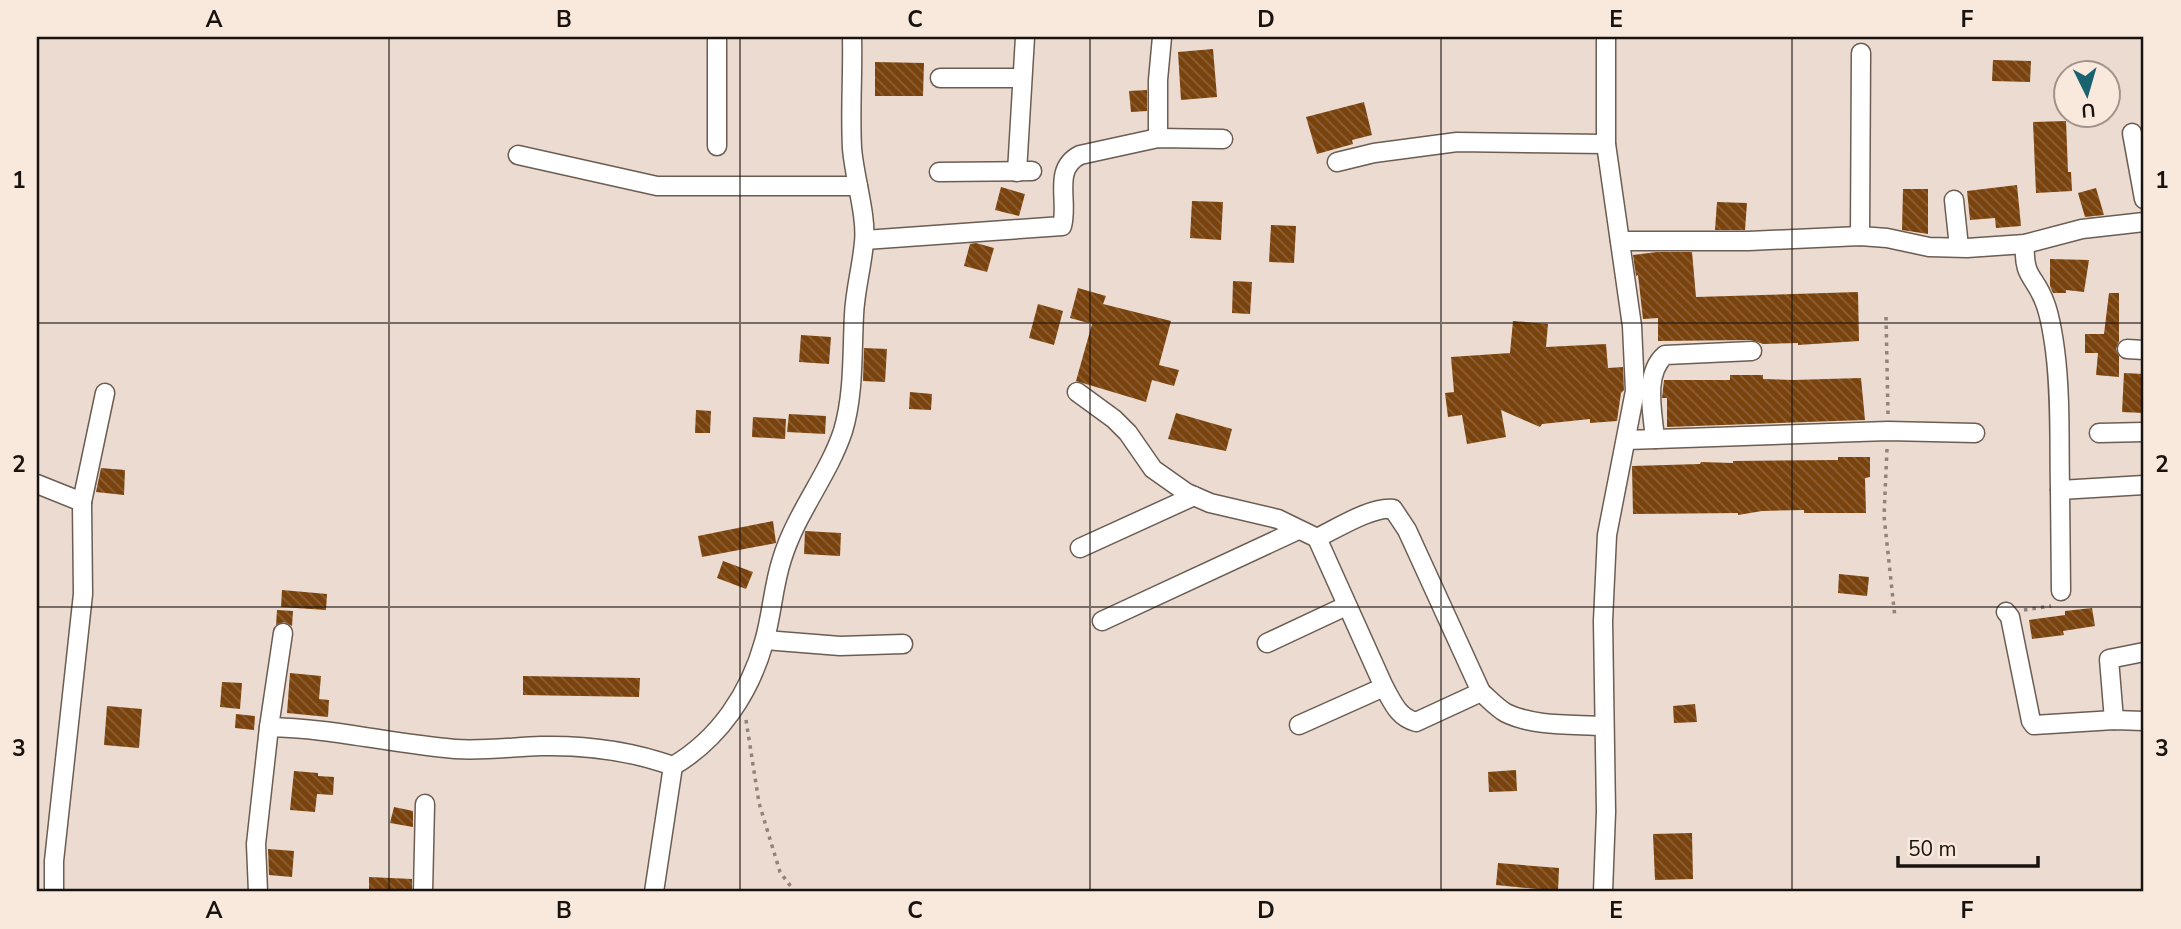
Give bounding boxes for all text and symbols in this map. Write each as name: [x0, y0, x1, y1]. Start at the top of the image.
text: A: [205, 4, 223, 35]
text: B: [556, 4, 572, 35]
text: C: [907, 4, 923, 35]
text: D: [1257, 4, 1275, 35]
text: E: [1609, 4, 1623, 35]
text: F: [1961, 4, 1974, 35]
north arrow: [2052, 60, 2122, 130]
text: U: [2080, 96, 2097, 124]
text: 1: [12, 165, 26, 196]
text: 1: [2155, 165, 2169, 196]
text: 2: [12, 449, 26, 480]
text: 2: [2155, 449, 2169, 480]
text: 3: [12, 733, 26, 764]
text: 3: [2155, 733, 2169, 764]
scale bar: [1898, 824, 2038, 868]
text: 50 m: [1908, 835, 1957, 863]
text: A: [205, 895, 223, 926]
text: B: [556, 895, 572, 926]
text: C: [907, 895, 923, 926]
text: D: [1257, 895, 1275, 926]
text: E: [1609, 895, 1623, 926]
text: F: [1961, 895, 1974, 926]

